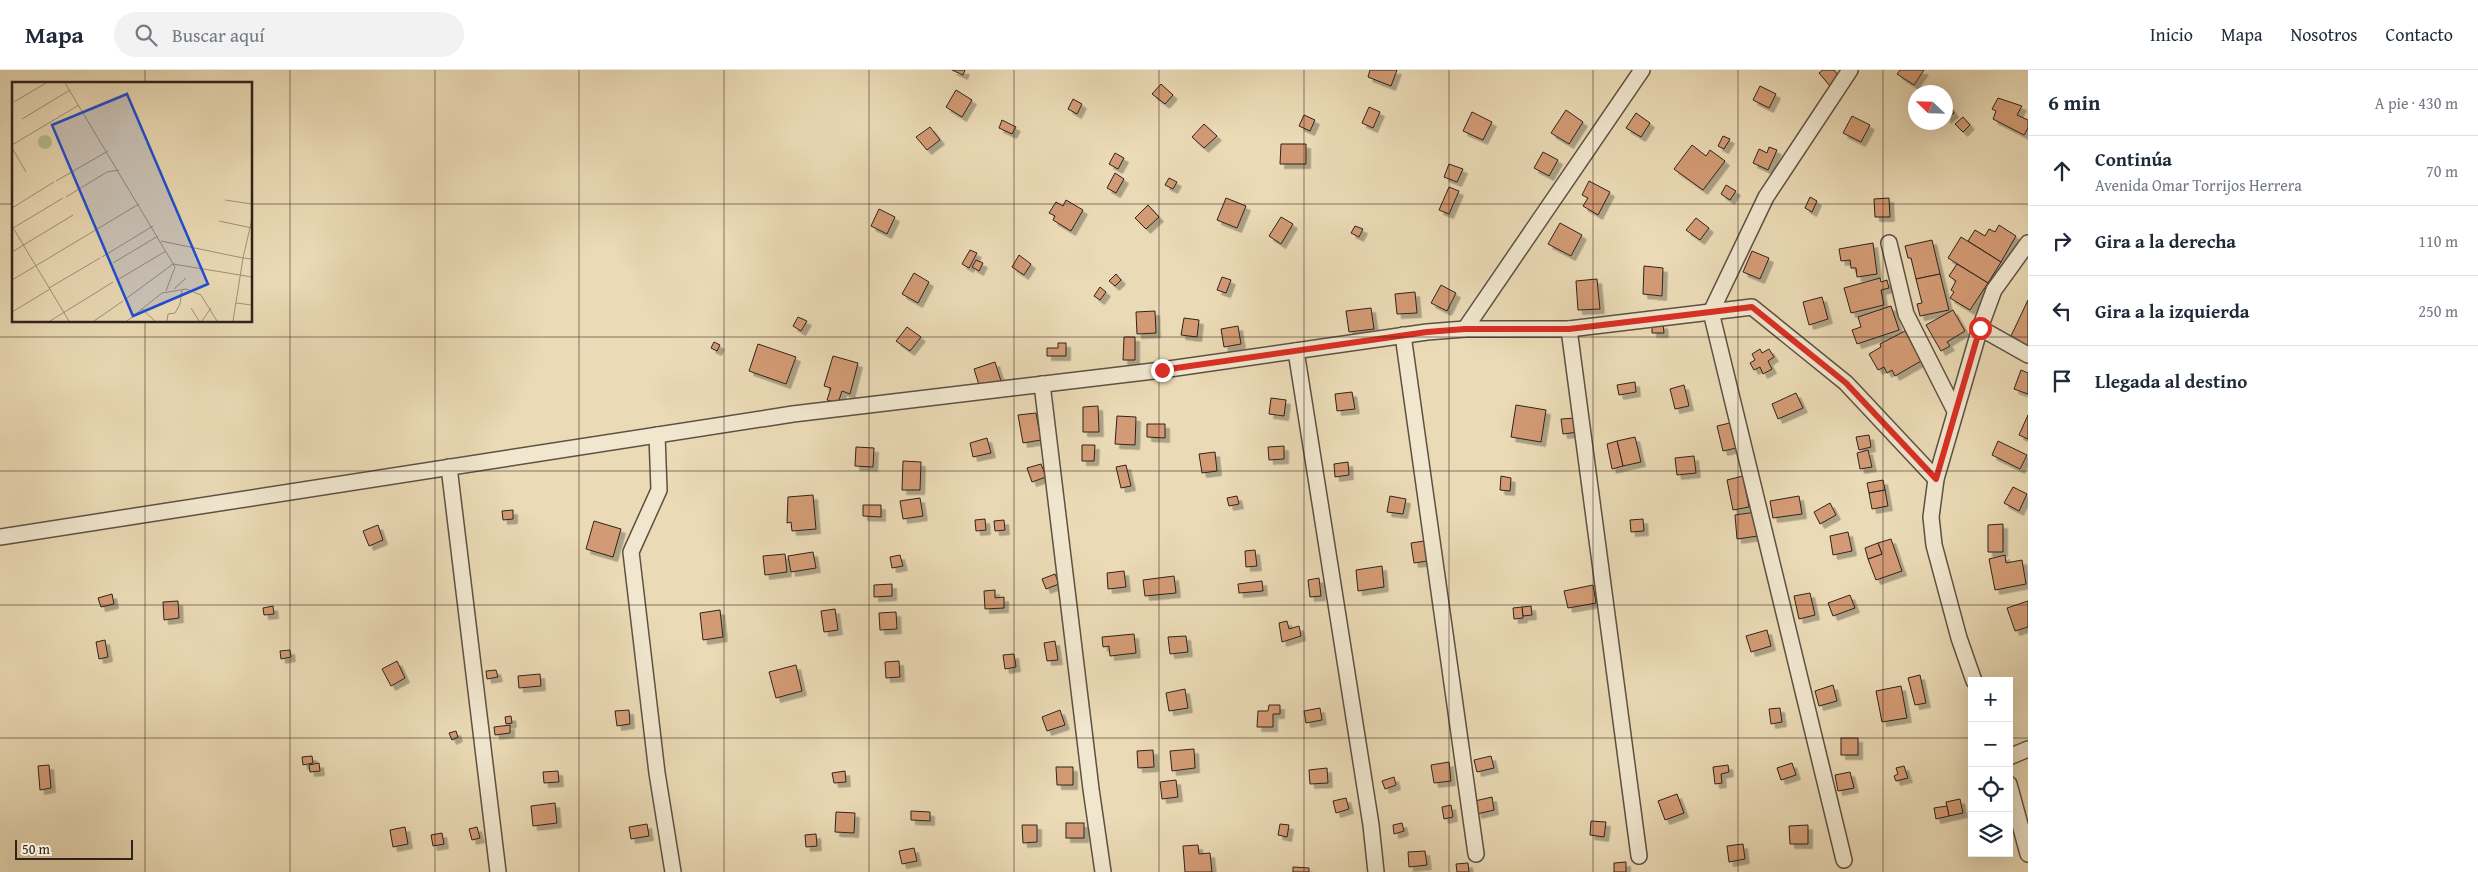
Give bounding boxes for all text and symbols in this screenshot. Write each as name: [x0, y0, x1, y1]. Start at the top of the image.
search box: [114, 12, 464, 57]
text: Mapa: [25, 17, 84, 52]
icon: search: [132, 21, 160, 49]
text: Buscar aquí: [172, 21, 265, 49]
text: Inicio: [2150, 21, 2193, 48]
text: Mapa: [2221, 21, 2262, 48]
text: Nosotros: [2290, 21, 2358, 48]
text: Contacto: [2386, 21, 2453, 48]
inset map: [12, 82, 252, 322]
north arrow: [1908, 85, 1953, 130]
text: 6 min: [2048, 87, 2100, 118]
text: A pie · 430 m: [2375, 91, 2458, 115]
text: Continúa: [2095, 145, 2172, 173]
icon: ahead: [2048, 157, 2076, 185]
text: 70 m: [2426, 159, 2458, 183]
text: Avenida Omar Torrijos Herrera: [2095, 173, 2302, 197]
icon: right: [2048, 227, 2076, 255]
text: Gira a la derecha: [2095, 227, 2236, 255]
text: 110 m: [2418, 229, 2458, 253]
icon: left: [2048, 297, 2076, 325]
text: Gira a la izquierda: [2095, 297, 2250, 325]
text: 250 m: [2418, 299, 2458, 323]
route start: [1969, 317, 1992, 340]
route end: [1151, 359, 1174, 382]
icon: arrive: [2048, 367, 2076, 395]
text: Llegada al destino: [2095, 367, 2247, 395]
map controls: [1968, 677, 2013, 857]
button: +: [1968, 677, 2013, 722]
button: −: [1968, 722, 2013, 767]
button: locate: [1968, 767, 2013, 812]
button: layers: [1968, 812, 2013, 857]
scale bar: [15, 837, 132, 860]
text: 50 m: [22, 839, 50, 859]

